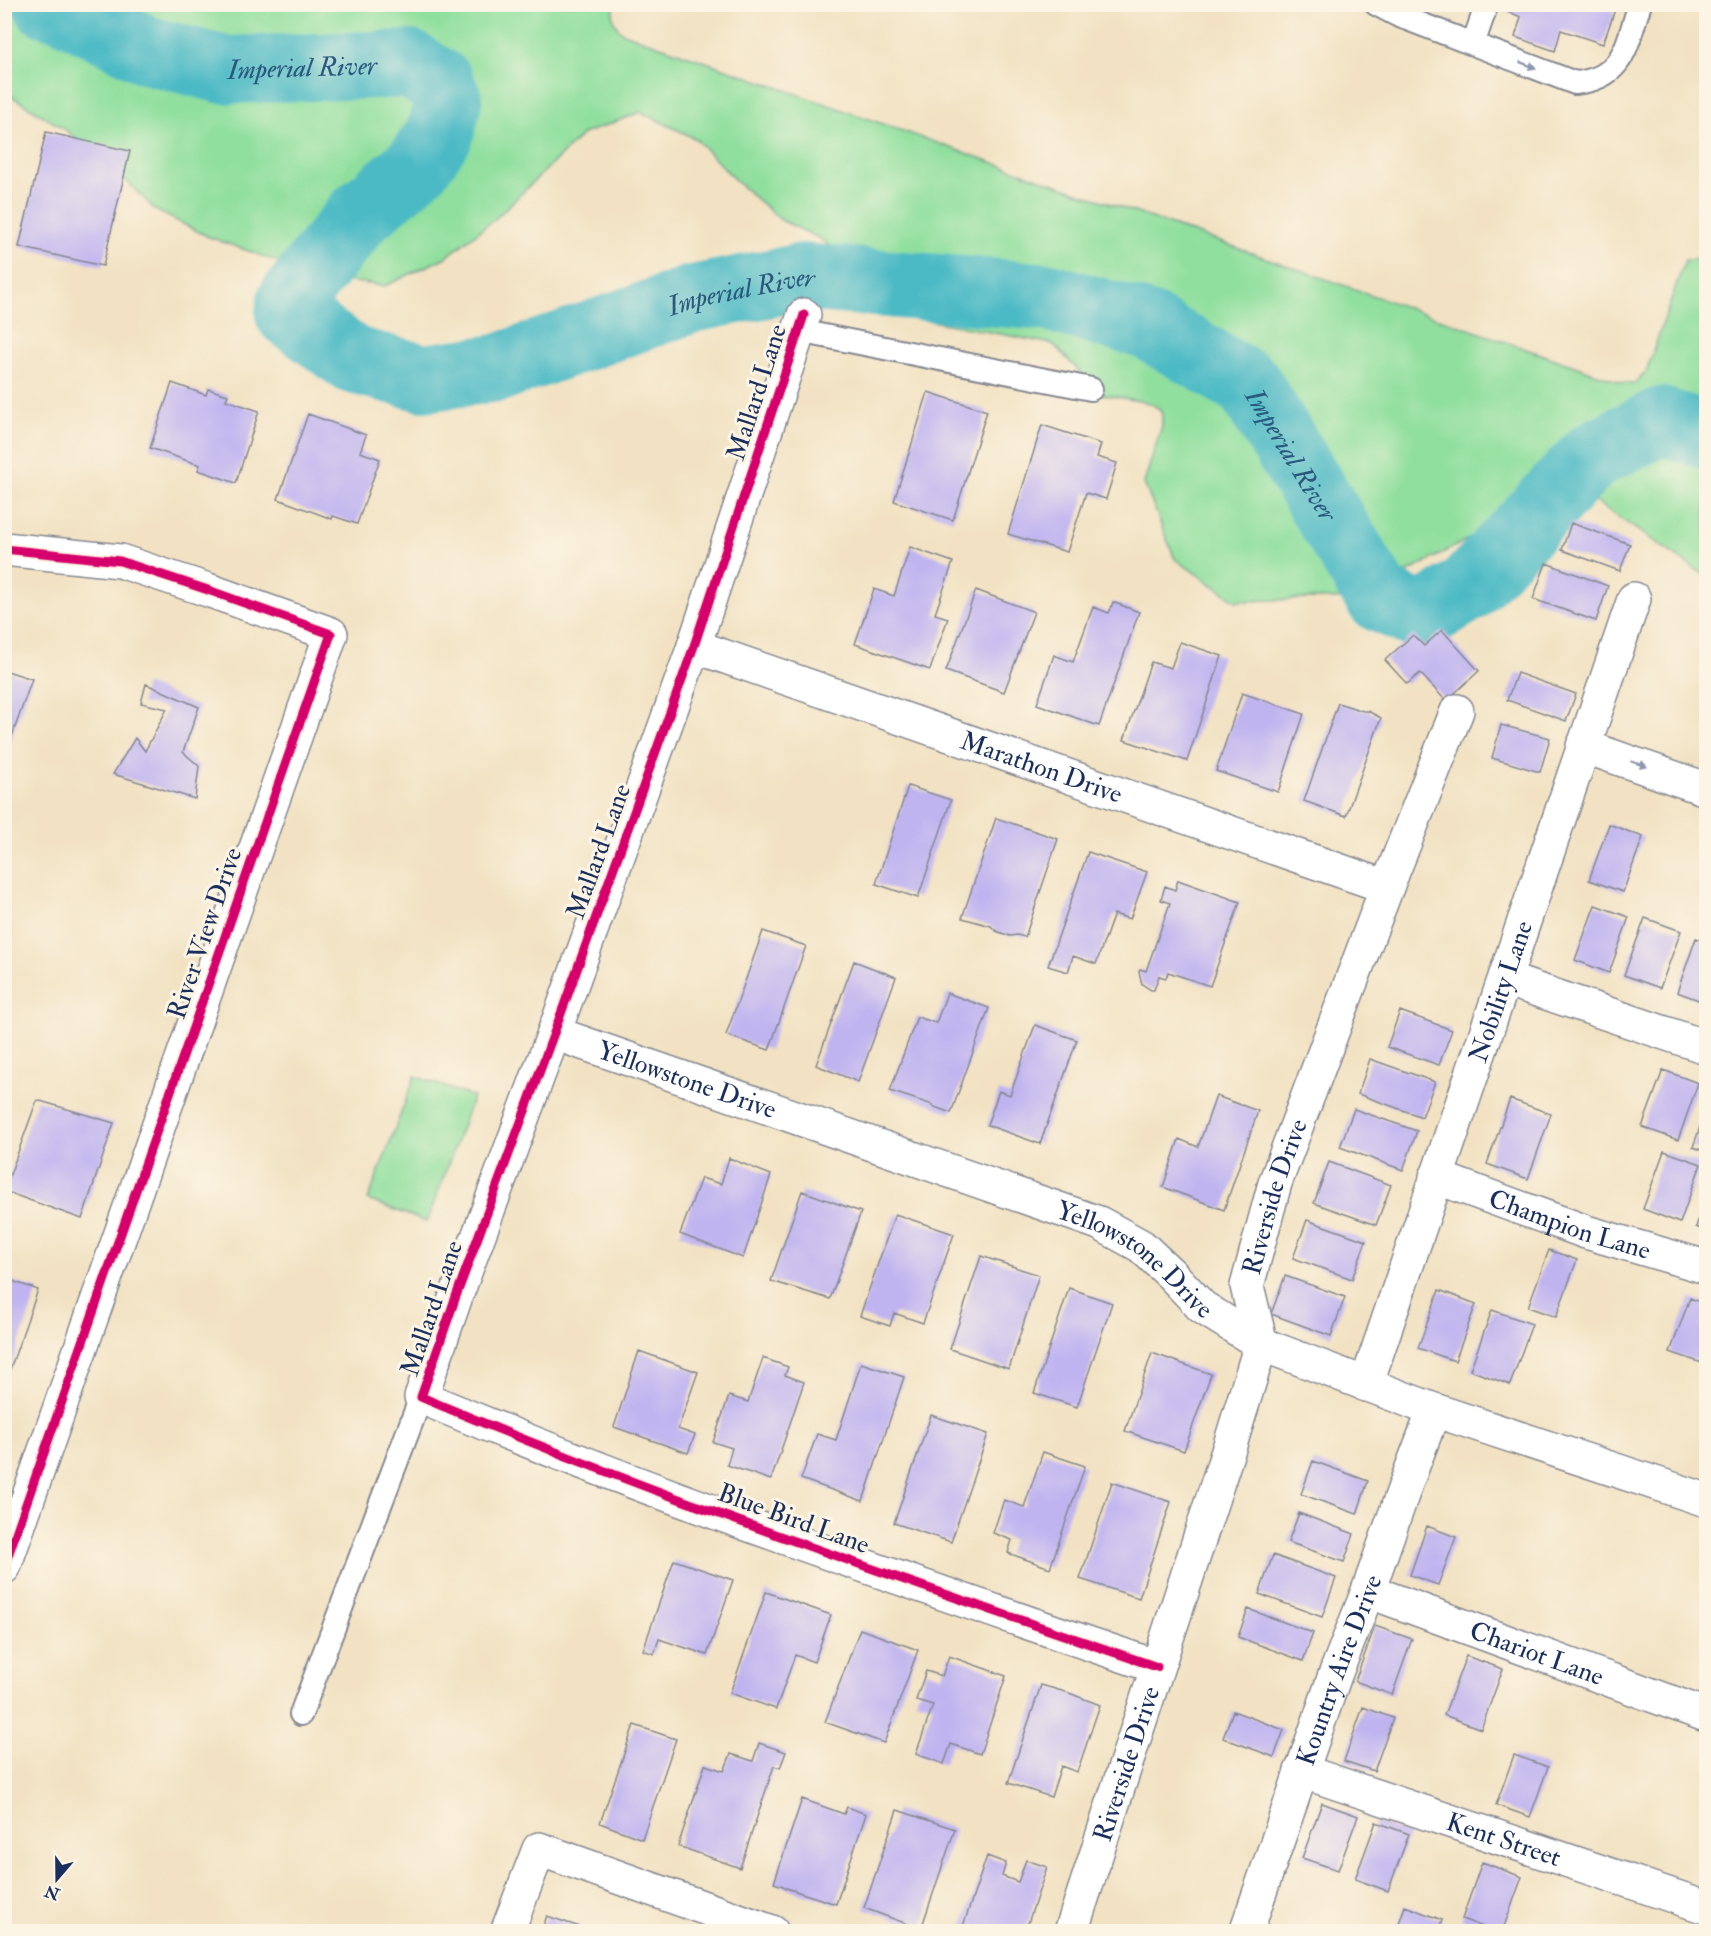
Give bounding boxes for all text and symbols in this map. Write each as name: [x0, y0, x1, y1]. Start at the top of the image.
water label: Imperial River: [225, 49, 379, 87]
one-way arrow: [1519, 61, 1537, 70]
water label: Imperial River: [661, 261, 818, 324]
street label: Mallard Lane: [720, 320, 794, 464]
water label: Imperial River: [1237, 381, 1345, 529]
street label: Marathon Drive: [956, 725, 1127, 811]
one-way arrow: [1630, 760, 1648, 770]
street label: Mallard Lane: [560, 779, 638, 923]
street label: River View Drive: [161, 843, 249, 1023]
street label: Nobility Lane: [1462, 917, 1540, 1067]
street label: Yellowstone Drive: [593, 1034, 781, 1126]
street label: Riverside Drive: [1236, 1115, 1315, 1278]
street label: Champion Lane: [1484, 1183, 1654, 1267]
street label: Yellowstone Drive: [1052, 1194, 1218, 1326]
street label: Mallard Lane: [394, 1236, 470, 1380]
street label: Blue Bird Lane: [714, 1477, 874, 1561]
street label: Kountry Aire Drive: [1290, 1571, 1390, 1770]
street label: Chariot Lane: [1465, 1615, 1608, 1693]
street label: Riverside Drive: [1087, 1682, 1167, 1846]
street label: Kent Street: [1442, 1806, 1565, 1874]
north arrow: [27, 1849, 87, 1909]
text: N: [41, 1880, 63, 1904]

